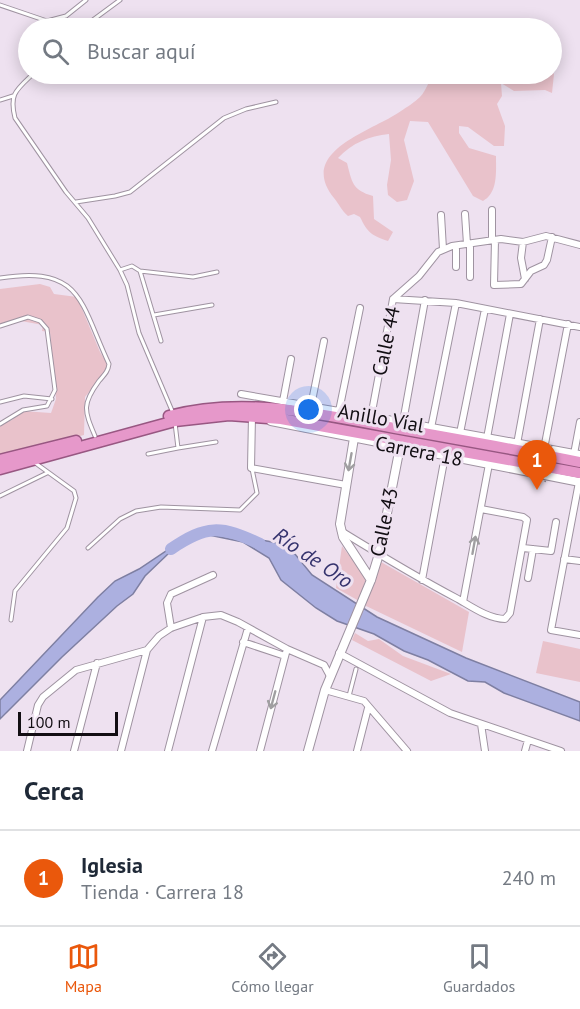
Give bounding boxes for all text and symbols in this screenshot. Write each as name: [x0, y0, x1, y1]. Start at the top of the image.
search box: [18, 18, 562, 84]
icon: search: [39, 35, 72, 68]
text: Buscar aquí: [87, 37, 196, 65]
street label: Calle 44: [366, 304, 406, 378]
your location: [294, 395, 323, 424]
street label: Anillo Víal: [336, 398, 426, 438]
street label: Carrera 18: [373, 430, 465, 472]
pin: 1: [518, 440, 556, 490]
one-way arrow: [344, 451, 355, 471]
street label: Calle 43: [364, 485, 404, 559]
water label: Río de Oro: [268, 521, 358, 594]
one-way arrow: [469, 535, 480, 555]
one-way arrow: [267, 690, 278, 709]
scale bar: [18, 709, 118, 736]
text: 100 m: [27, 712, 70, 732]
text: Cerca: [24, 774, 84, 807]
text: Iglesia: [81, 851, 143, 879]
text: 1: [38, 865, 49, 891]
text: 240 m: [502, 865, 556, 891]
text: Tienda · Carrera 18: [81, 879, 244, 905]
tab: Mapa: [65, 940, 102, 996]
tab: Cómo llegar: [231, 940, 314, 996]
tab: Guardados: [443, 940, 515, 996]

